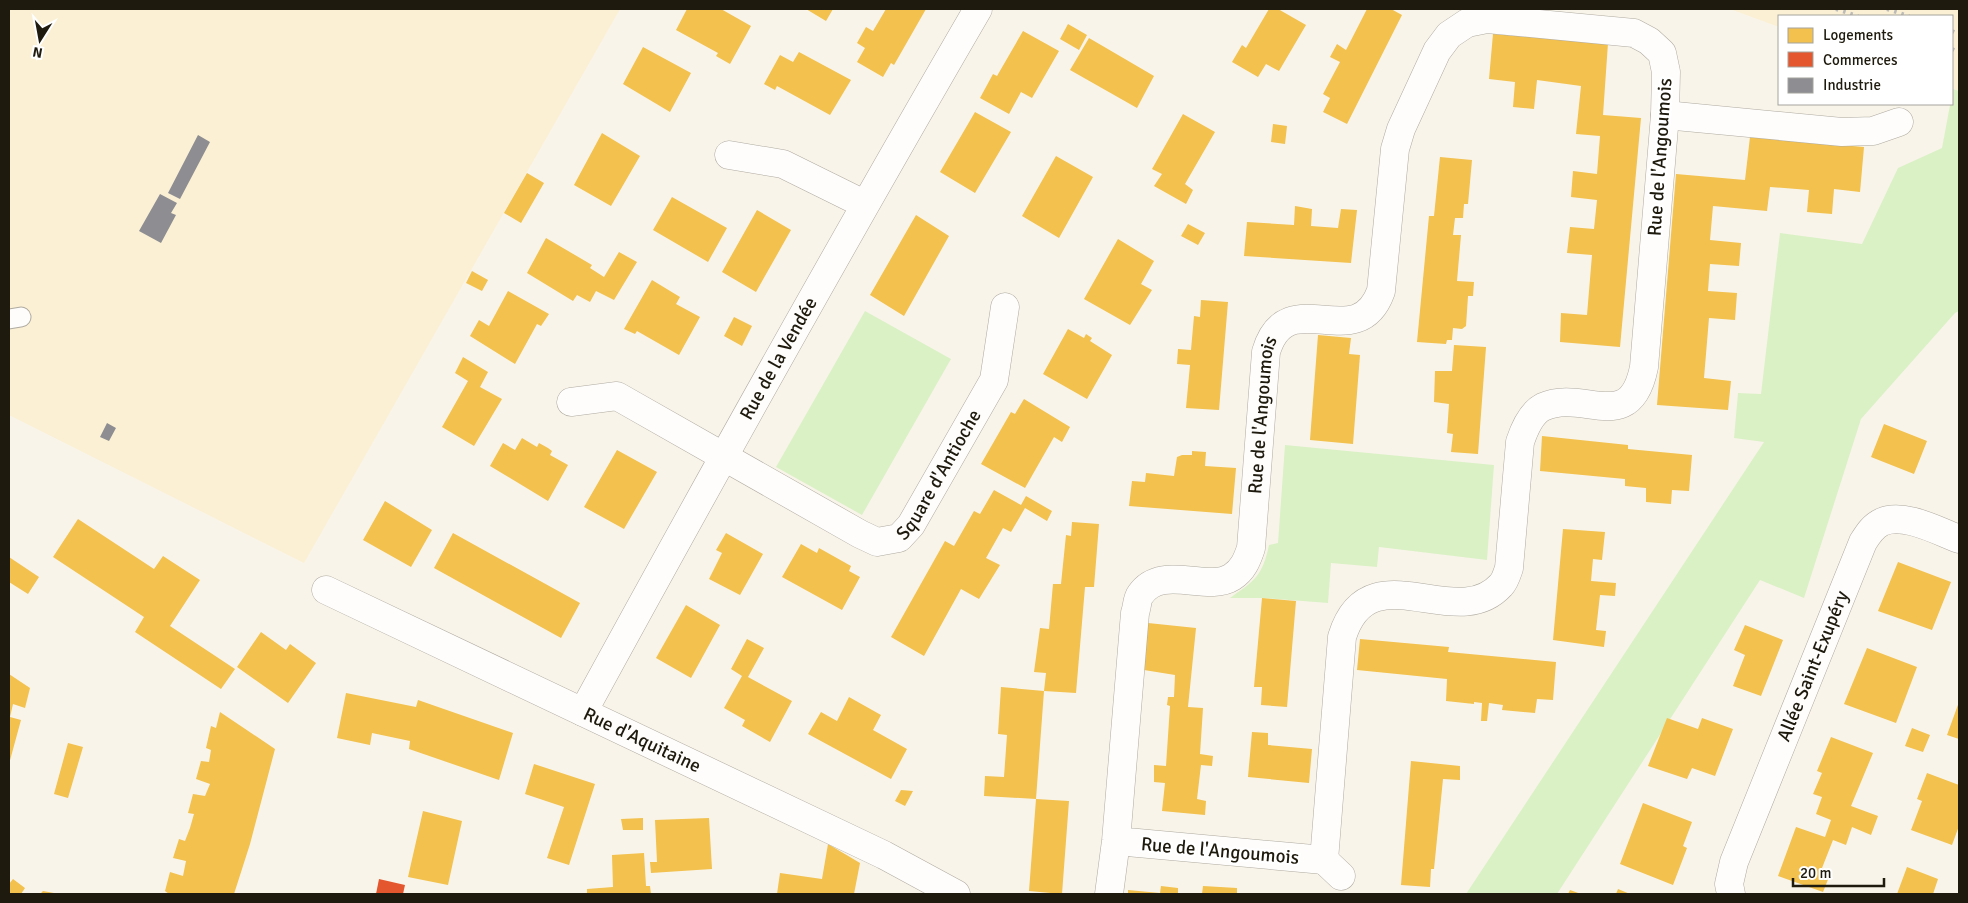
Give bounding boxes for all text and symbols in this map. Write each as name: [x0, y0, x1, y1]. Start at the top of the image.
north arrow: [15, 15, 65, 65]
legend: [1778, 15, 1953, 105]
text: Logements: [1823, 26, 1894, 44]
text: N: [31, 43, 44, 62]
text: Commerces: [1823, 51, 1898, 69]
text: Industrie: [1823, 76, 1881, 94]
street label: Rue de l'Angoumois: [1643, 77, 1677, 237]
street label: Rue de la Vendée: [735, 293, 823, 424]
street label: Rue de l'Angoumois: [1243, 332, 1283, 495]
street label: Square d'Antioche: [891, 405, 987, 545]
street label: Allée Saint-Exupéry: [1772, 587, 1854, 745]
street label: Rue d'Aquitaine: [579, 702, 705, 778]
street label: Rue de l'Angoumois: [1140, 832, 1300, 870]
scale bar: [1793, 856, 1884, 888]
text: 20 m: [1800, 864, 1831, 882]

